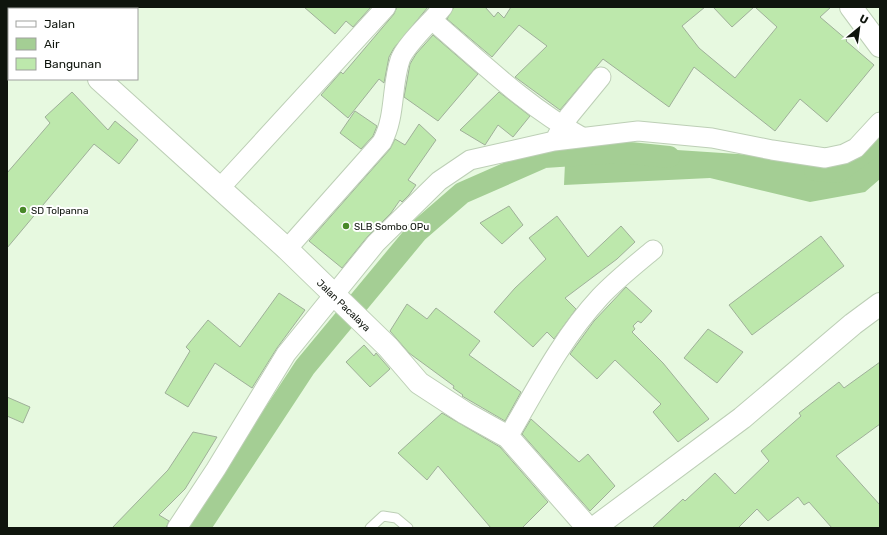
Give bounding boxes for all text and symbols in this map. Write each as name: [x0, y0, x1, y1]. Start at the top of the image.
legend: [8, 8, 138, 80]
north arrow: [839, 8, 879, 48]
text: U: [857, 12, 870, 27]
text: Jalan: [44, 17, 75, 31]
text: Air: [44, 37, 60, 51]
text: Bangunan: [44, 57, 101, 71]
marker: SD Tolpanna: [18, 205, 28, 215]
place label: SD Tolpanna: [31, 205, 88, 217]
marker: SLB Sombo OPu: [341, 221, 351, 231]
place label: SLB Sombo OPu: [354, 221, 429, 233]
street label: Jalan Pacalaya: [314, 277, 373, 334]

